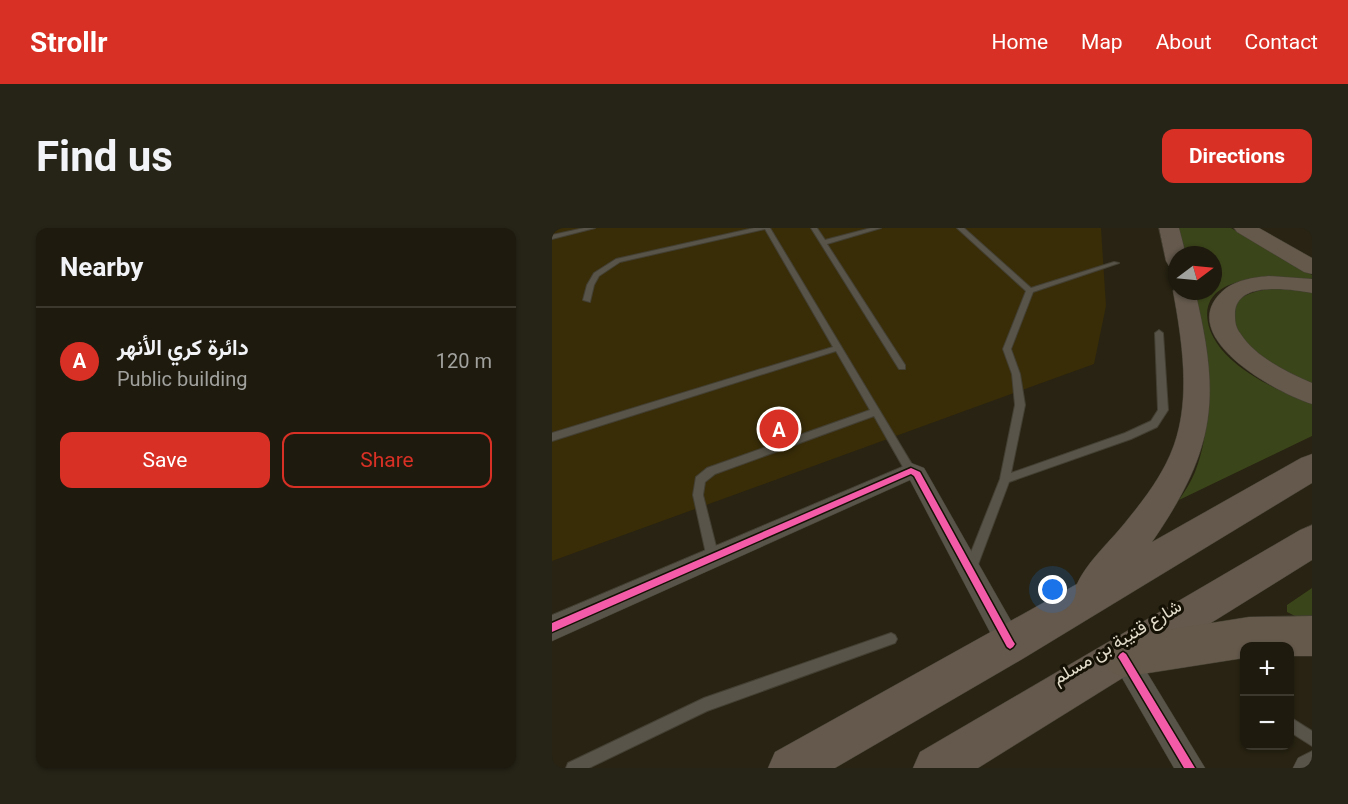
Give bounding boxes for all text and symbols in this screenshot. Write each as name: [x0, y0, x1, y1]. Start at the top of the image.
text: Strollr: [30, 26, 107, 59]
text: Home: [992, 30, 1048, 54]
text: Map: [1081, 30, 1123, 54]
text: About: [1156, 30, 1212, 54]
text: Contact: [1245, 30, 1318, 54]
button: Directions: [1162, 129, 1312, 183]
text: Find us: [36, 132, 173, 181]
north arrow: [1168, 246, 1222, 300]
text: Nearby: [60, 252, 143, 282]
text: دائرة كري الأنهر: [117, 335, 249, 360]
text: A: [73, 349, 86, 373]
text: 120 m: [436, 349, 492, 373]
text: Public building: [117, 367, 247, 391]
pin: A: [760, 406, 798, 452]
button: Save: [60, 432, 270, 488]
button: Share: [282, 432, 492, 488]
your location: [1038, 575, 1067, 604]
street label: شارع قتيبة بن مسلم: [1049, 595, 1186, 690]
map controls: [1240, 642, 1294, 750]
button: +: [1240, 642, 1294, 696]
button: −: [1240, 696, 1294, 750]

